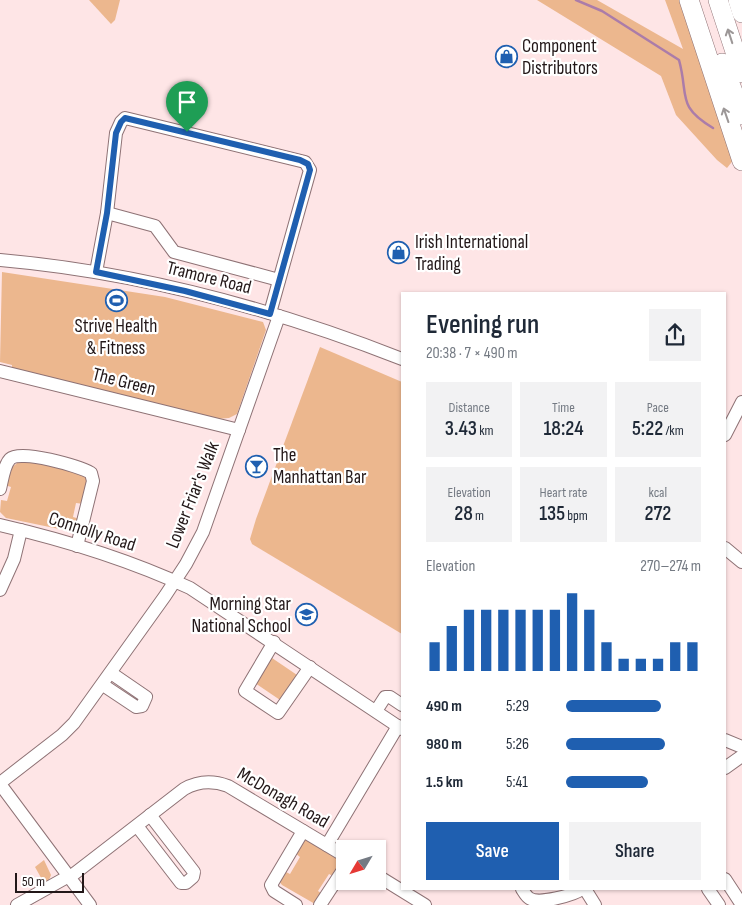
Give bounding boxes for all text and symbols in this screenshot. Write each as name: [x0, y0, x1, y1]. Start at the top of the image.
one-way arrow: [725, 29, 734, 45]
place label: Component Distributors: [522, 35, 598, 80]
shop icon: Component Distributors: [494, 45, 518, 69]
pin: [166, 81, 208, 132]
icon: arrive: [173, 88, 201, 116]
one-way arrow: [721, 107, 731, 123]
place label: Irish International Trading: [415, 231, 528, 276]
shop icon: Irish International Trading: [387, 241, 411, 265]
street label: Tramore Road: [164, 256, 254, 300]
sports icon: Strive Health & Fitness: [104, 288, 128, 312]
text: Evening run: [426, 308, 539, 341]
button: share: [649, 309, 701, 361]
place label: Strive Health & Fitness: [75, 315, 157, 360]
text: 20:38 · 7 × 490 m: [426, 344, 518, 363]
street label: The Green: [90, 363, 158, 401]
text: Distance: [449, 399, 490, 416]
text: Time: [552, 399, 575, 416]
text: Pace: [647, 399, 669, 416]
text: 3.43: [445, 416, 477, 441]
text: 18:24: [543, 416, 584, 441]
text: 5:22: [632, 416, 663, 441]
text: km: [477, 422, 494, 439]
text: /km: [663, 422, 684, 439]
street label: Lower Friar's Walk: [161, 438, 225, 552]
place label: The Manhattan Bar: [273, 444, 367, 489]
bar icon: The Manhattan Bar: [245, 454, 269, 478]
text: Elevation: [448, 484, 491, 501]
text: Heart rate: [540, 484, 587, 501]
text: kcal: [649, 484, 667, 501]
text: 28: [454, 501, 473, 526]
text: 135: [539, 501, 565, 526]
text: 272: [644, 501, 671, 526]
street label: Connolly Road: [46, 507, 138, 557]
text: m: [473, 507, 484, 524]
text: bpm: [565, 507, 588, 524]
text: Elevation: [426, 557, 475, 576]
text: 270–274 m: [640, 557, 701, 576]
place label: Morning Star National School: [192, 593, 292, 638]
school or university icon: Morning Star National School: [295, 603, 319, 627]
text: 490 m: [426, 697, 462, 716]
text: 5:29: [506, 697, 529, 716]
text: 980 m: [426, 735, 462, 754]
text: 5:26: [506, 735, 529, 754]
street label: McDonagh Road: [233, 763, 333, 833]
text: 1.5 km: [426, 773, 463, 792]
text: 5:41: [506, 773, 528, 792]
button: Save: [426, 822, 559, 880]
button: Share: [569, 822, 701, 880]
north arrow: [336, 840, 386, 890]
map controls: [336, 840, 386, 890]
scale bar: [15, 870, 84, 893]
text: 50 m: [22, 873, 45, 890]

